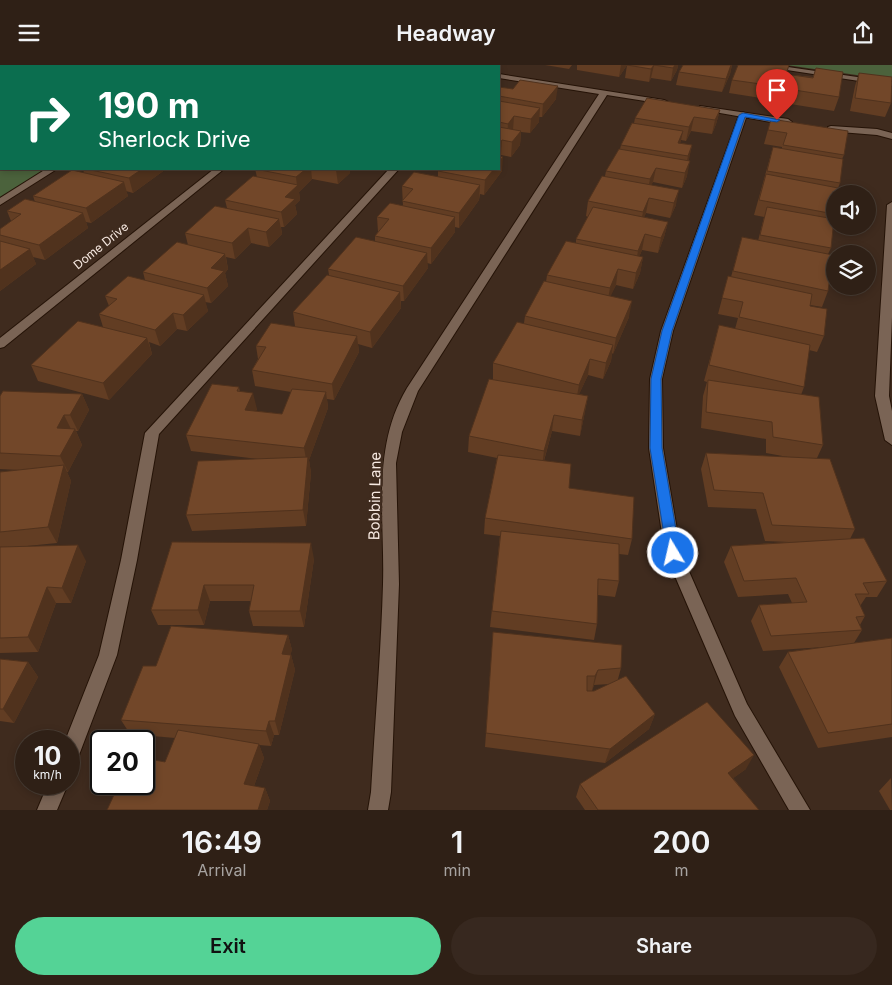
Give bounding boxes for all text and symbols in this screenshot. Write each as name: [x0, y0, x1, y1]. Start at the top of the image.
icon: menu: [15, 19, 43, 47]
icon: share: [849, 19, 877, 47]
text: Headway: [396, 20, 496, 46]
pin: [756, 69, 798, 120]
icon: arrive: [763, 76, 791, 104]
text: 190 m: [98, 84, 200, 126]
icon: right: [15, 85, 80, 150]
text: Sherlock Drive: [98, 126, 251, 152]
map controls: [826, 185, 876, 295]
button: sound: [826, 185, 876, 235]
street label: Dome Drive: [70, 219, 131, 272]
button: layers: [826, 245, 876, 295]
street label: Bobbin Lane: [364, 452, 385, 540]
position arrow: [646, 526, 698, 578]
speed limit sign: 20: [90, 730, 155, 795]
text: 10: [34, 741, 61, 771]
text: km/h: [33, 767, 62, 782]
text: 16:49: [181, 824, 262, 860]
text: 1: [451, 824, 464, 860]
text: 200: [652, 824, 711, 860]
text: Arrival: [197, 860, 246, 880]
text: min: [444, 860, 471, 880]
text: m: [674, 860, 688, 880]
button: Exit: [15, 917, 441, 975]
button: Share: [451, 917, 877, 975]

